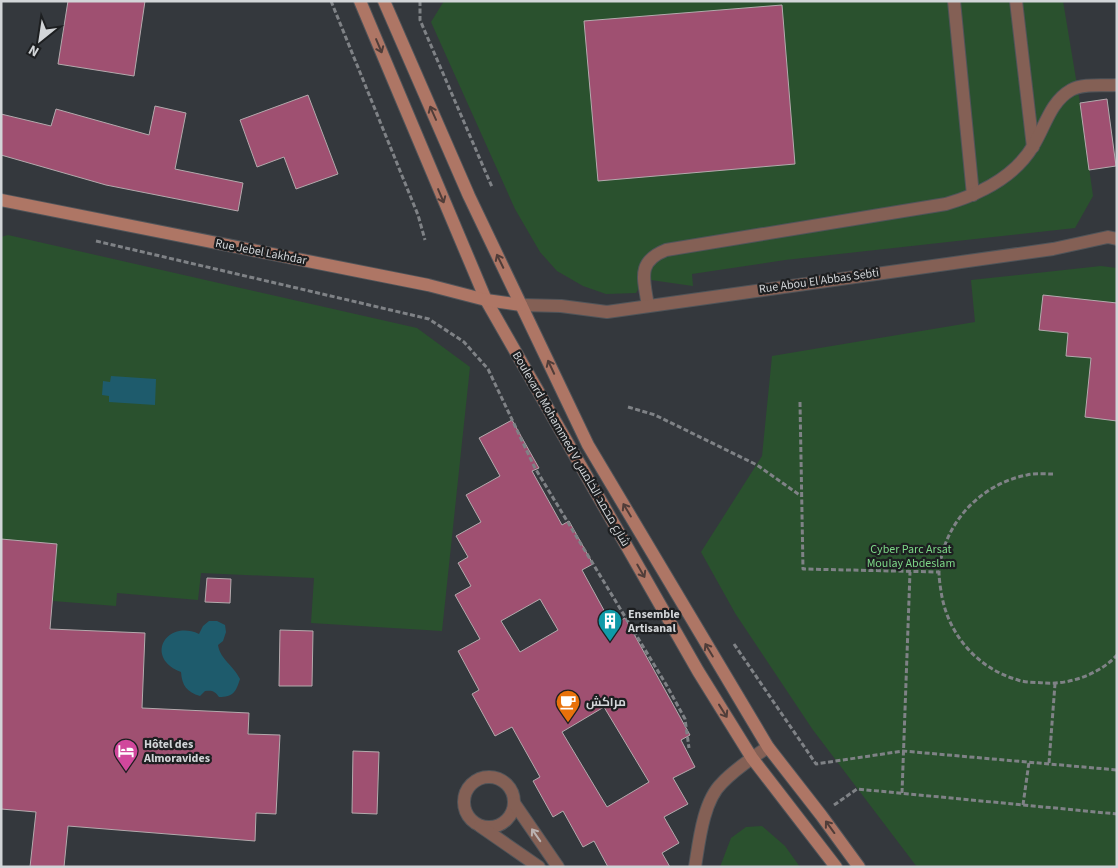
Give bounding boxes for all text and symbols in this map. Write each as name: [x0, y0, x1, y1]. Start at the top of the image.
north arrow: [15, 15, 65, 65]
one-way arrow: [374, 38, 384, 53]
text: N: [25, 39, 43, 61]
one-way arrow: [427, 106, 437, 121]
one-way arrow: [437, 188, 446, 203]
street label: Rue Jebel Lakhdar: [214, 235, 309, 269]
one-way arrow: [495, 254, 504, 269]
street label: Rue Abou El Abbas Sebti: [758, 264, 880, 298]
street label: Boulevard Mohammed V شارع محمد الخامس: [508, 348, 634, 550]
one-way arrow: [545, 360, 555, 375]
one-way arrow: [621, 504, 631, 518]
park label: Cyber Parc Arsat Moulay Abdeslam: [867, 541, 955, 572]
one-way arrow: [636, 563, 646, 577]
place label: Ensemble Artisanal: [627, 606, 680, 637]
building icon: Ensemble Artisanal: [597, 608, 623, 642]
one-way arrow: [704, 644, 714, 658]
cafe icon: مراكش: [555, 689, 581, 723]
place label: مراكش: [586, 694, 626, 711]
one-way arrow: [718, 704, 728, 718]
place label: Hôtel des Almoravides: [143, 736, 210, 767]
hotel icon: Hôtel des Almoravides: [113, 738, 139, 772]
one-way arrow: [825, 820, 835, 834]
one-way arrow: [531, 828, 541, 842]

